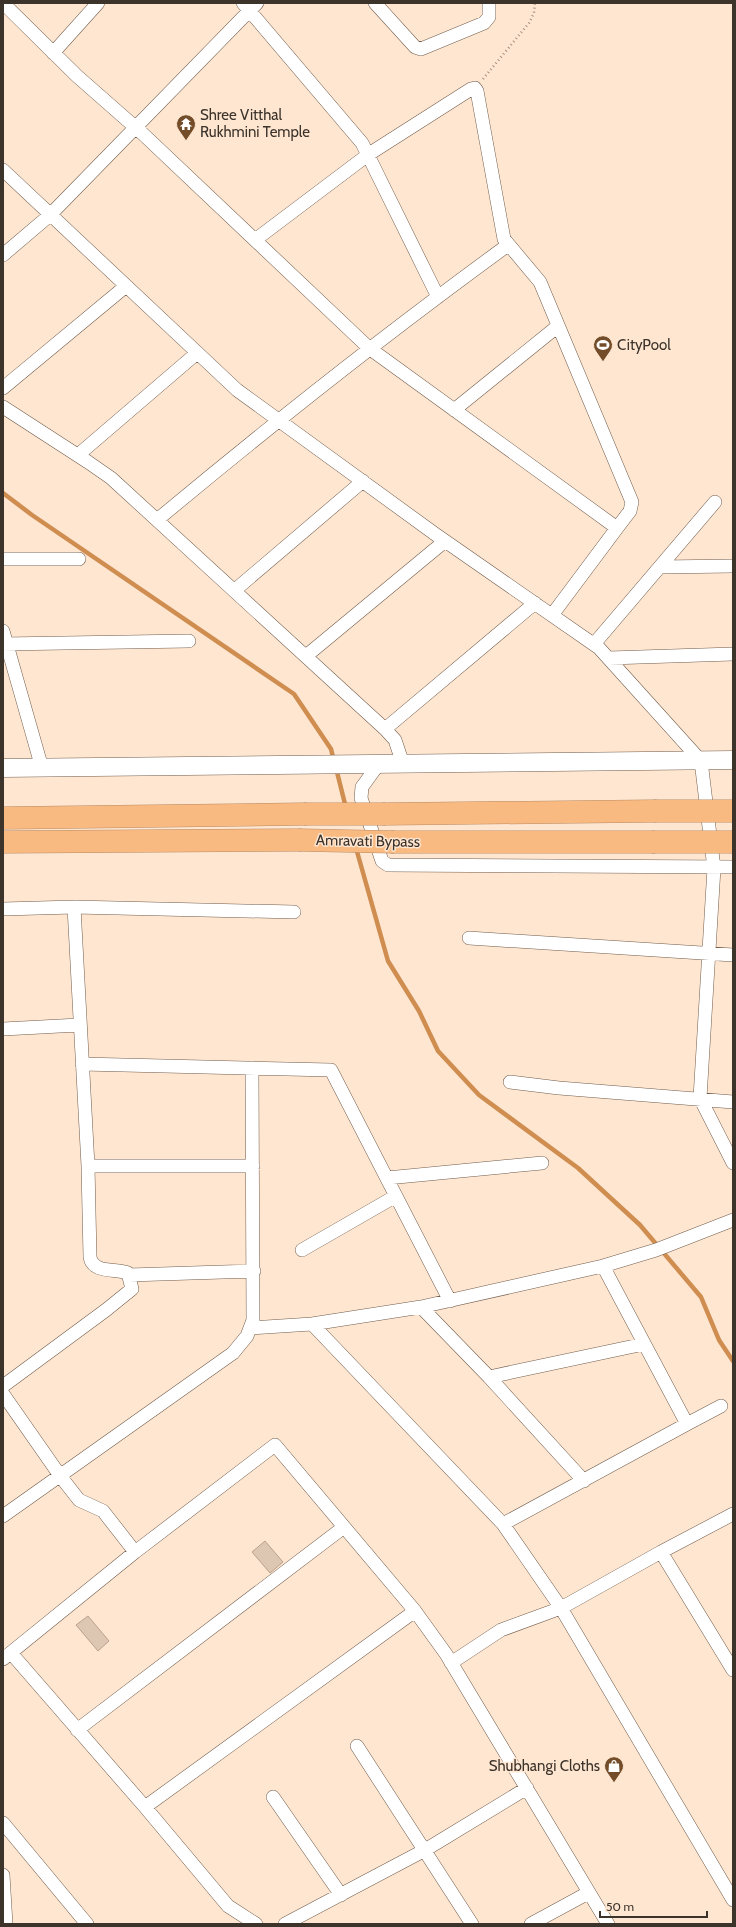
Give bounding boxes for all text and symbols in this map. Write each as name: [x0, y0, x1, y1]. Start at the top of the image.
place label: Shree Vitthal Rukhmini Temple: [200, 106, 310, 141]
temple icon: Shree Vitthal Rukhmini Temple: [175, 113, 197, 141]
sports icon: CityPool: [592, 334, 614, 362]
place label: CityPool: [617, 336, 671, 354]
street label: Amravati Bypass: [316, 831, 420, 851]
shop icon: Shubhangi Cloths: [603, 1755, 625, 1783]
place label: Shubhangi Cloths: [489, 1757, 600, 1775]
scale bar: [600, 1893, 707, 1919]
text: 50 m: [606, 1899, 634, 1914]

